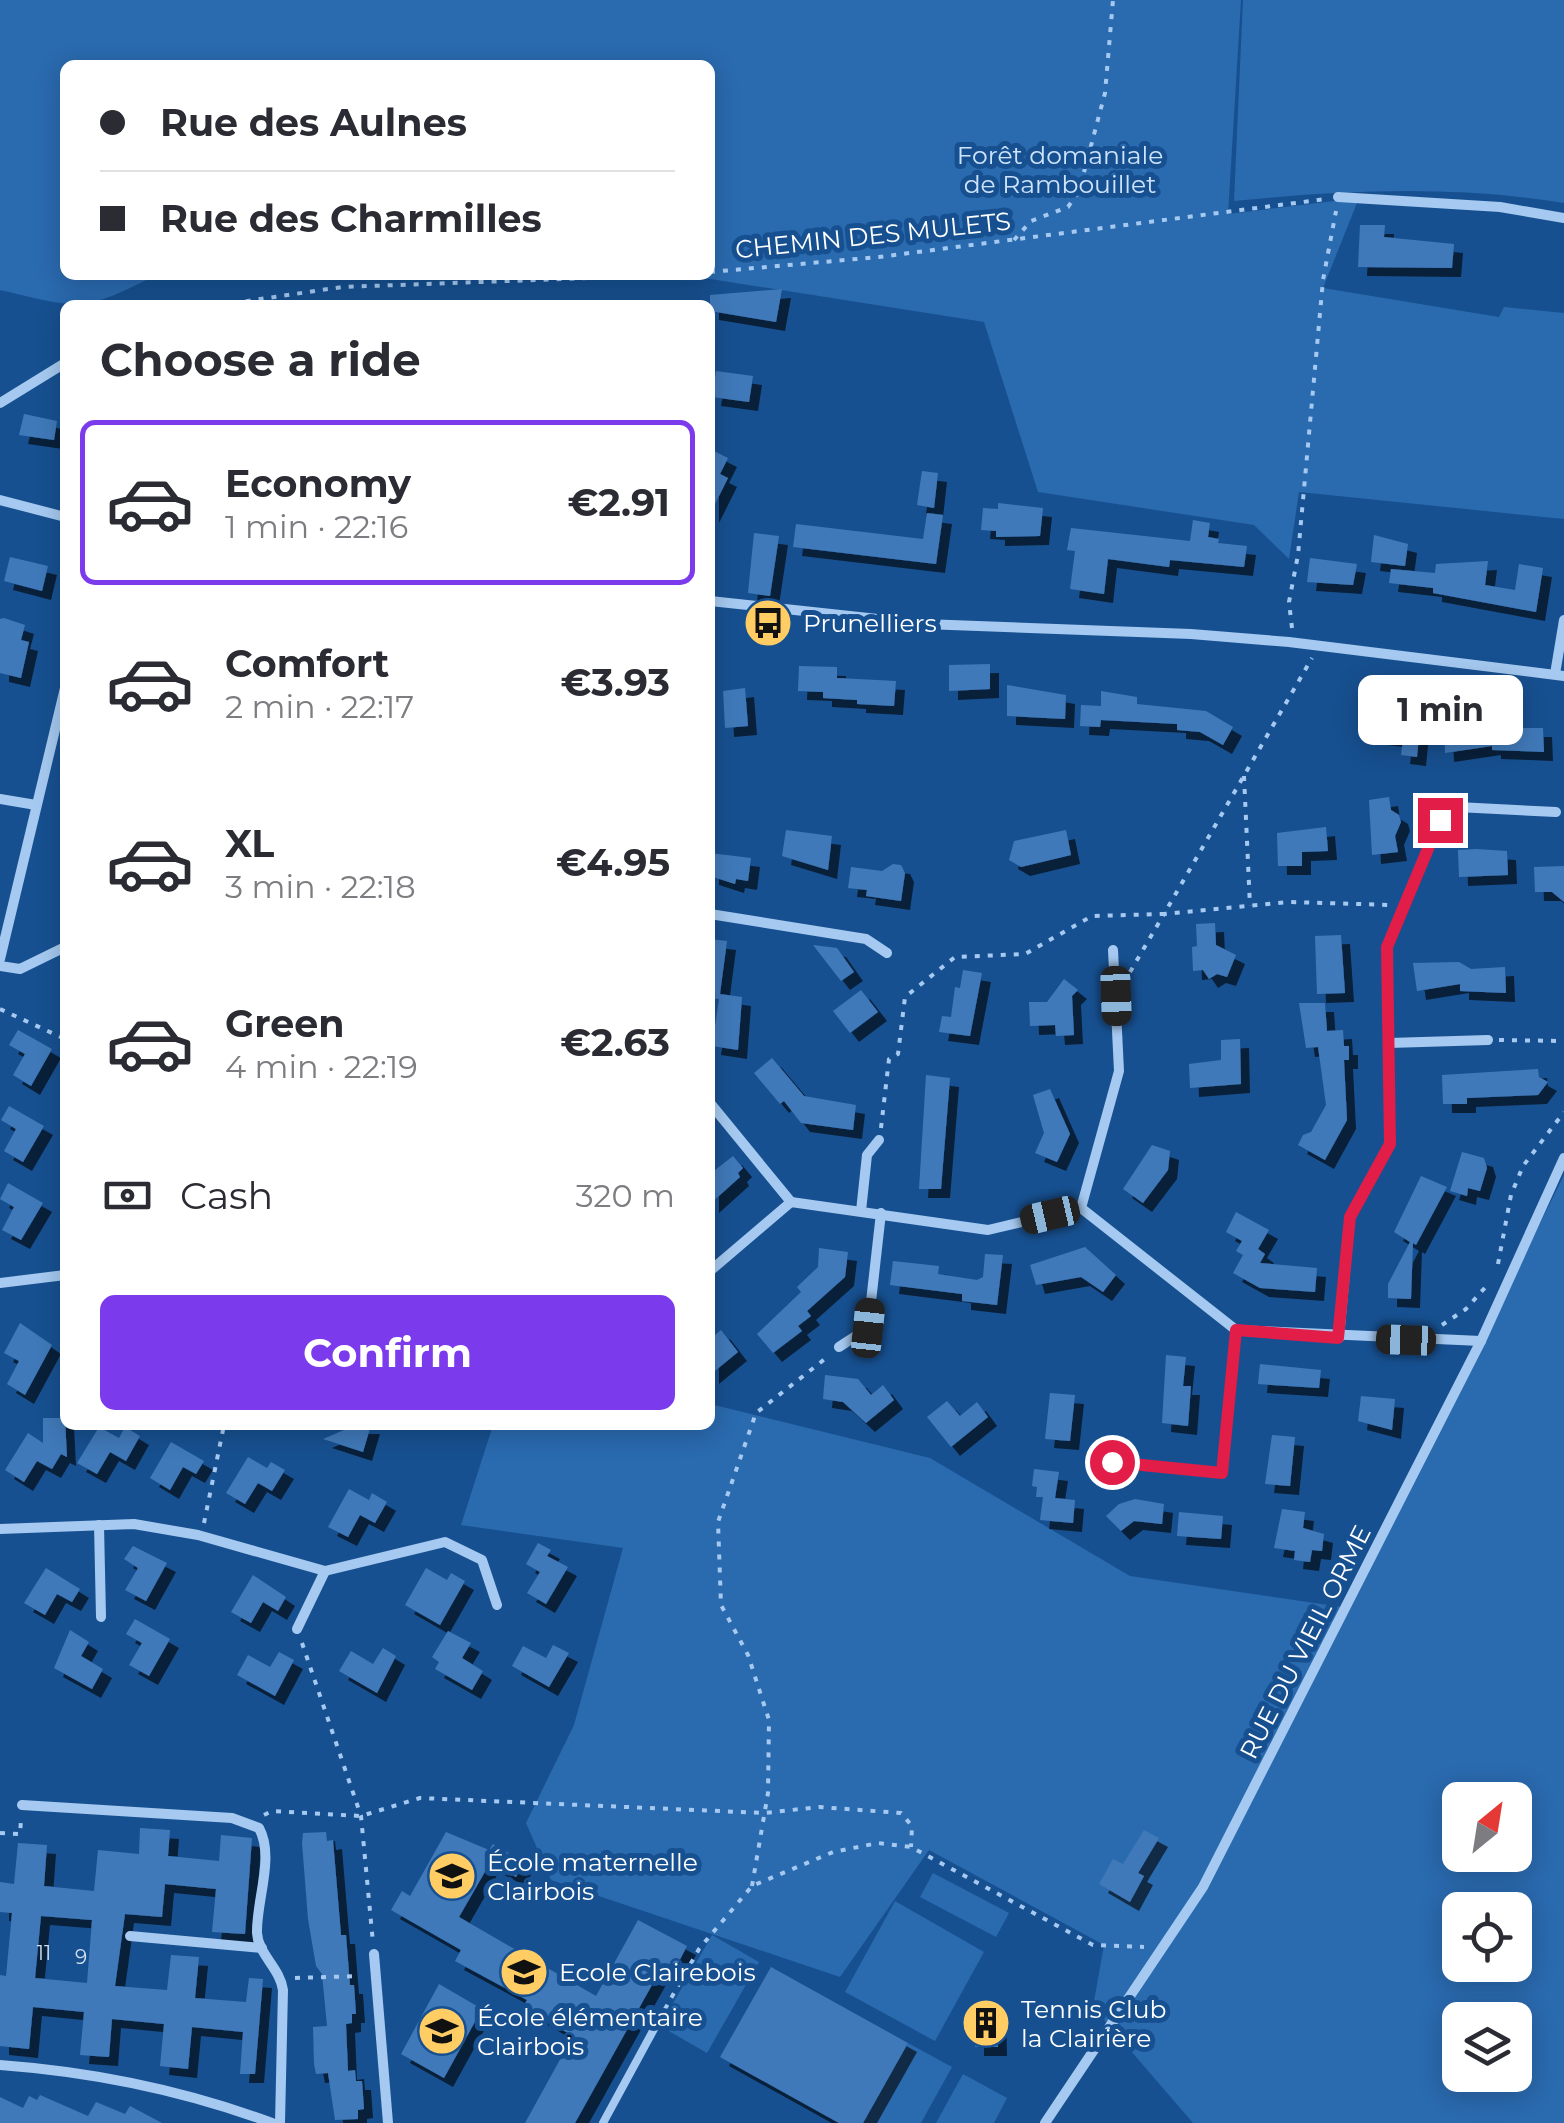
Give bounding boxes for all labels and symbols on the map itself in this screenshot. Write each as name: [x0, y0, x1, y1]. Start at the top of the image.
park label: Forêt domaniale de Rambouillet: [957, 140, 1163, 199]
street label: CHEMIN DES MULETS: [734, 206, 1012, 264]
bus stop icon: Prunelliers: [742, 597, 794, 649]
place label: Prunelliers: [803, 608, 937, 638]
callout: 1 min: [1358, 675, 1522, 745]
route end: [1418, 798, 1463, 843]
car: [1100, 965, 1132, 1027]
car: [1017, 1194, 1083, 1236]
car: [850, 1297, 886, 1359]
car: [1375, 1324, 1437, 1356]
route start: [1090, 1440, 1135, 1485]
street label: RUE DU VIEIL ORME: [1233, 1520, 1377, 1764]
north arrow: [1442, 1782, 1532, 1872]
place label: École maternelle Clairbois: [487, 1847, 698, 1906]
school or university icon: École maternelle Clairbois: [426, 1850, 478, 1902]
house number: 11: [37, 1941, 51, 1965]
house number: 9: [75, 1945, 87, 1969]
school or university icon: Ecole Clairebois: [498, 1946, 550, 1998]
place label: Ecole Clairebois: [559, 1957, 756, 1987]
place label: Tennis Club la Clairière: [1021, 1994, 1167, 2053]
building icon: Tennis Club la Clairière: [960, 1997, 1012, 2049]
place label: École élémentaire Clairbois: [477, 2002, 703, 2061]
school or university icon: École élémentaire Clairbois: [416, 2005, 468, 2057]

